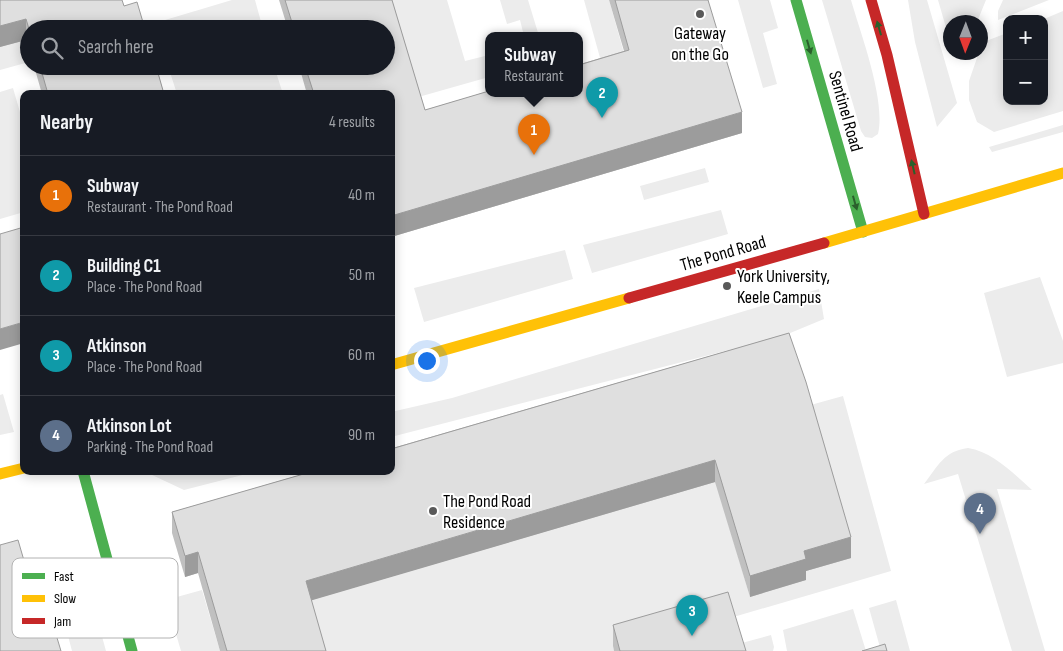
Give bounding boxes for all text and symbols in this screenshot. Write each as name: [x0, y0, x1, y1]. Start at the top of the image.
marker: Gateway on the Go: [694, 8, 706, 20]
north arrow: [943, 15, 988, 60]
map controls: [1003, 15, 1048, 105]
button: +: [1003, 15, 1048, 60]
search box: [20, 20, 395, 75]
one-way arrow: [875, 20, 883, 35]
place label: Gateway on the Go: [671, 23, 729, 65]
popup: [485, 32, 583, 97]
icon: search: [38, 34, 66, 62]
text: Search here: [78, 36, 154, 59]
one-way arrow: [806, 39, 814, 54]
text: Subway: [504, 44, 556, 67]
button: −: [1003, 60, 1048, 105]
text: Restaurant: [504, 67, 564, 86]
street label: Sentinel Road: [824, 68, 867, 154]
pin: 2: [586, 77, 618, 118]
text: Nearby: [40, 110, 93, 135]
text: 4 results: [329, 113, 375, 132]
pin: 1: [518, 114, 550, 155]
one-way arrow: [909, 159, 917, 174]
text: Subway: [87, 175, 139, 198]
text: 1: [53, 186, 59, 205]
text: 40 m: [348, 186, 375, 205]
one-way arrow: [851, 195, 859, 210]
text: Restaurant · The Pond Road: [87, 198, 233, 217]
street label: The Pond Road: [678, 231, 768, 276]
text: Building C1: [87, 255, 161, 278]
text: 2: [52, 266, 60, 285]
text: 50 m: [349, 266, 375, 285]
place label: York University, Keele Campus: [737, 266, 830, 308]
text: Place · The Pond Road: [87, 278, 202, 297]
marker: York University, Keele Campus: [721, 280, 733, 292]
text: Atkinson: [87, 335, 147, 358]
text: 3: [52, 346, 60, 365]
text: 60 m: [348, 346, 375, 365]
your location: [414, 348, 440, 374]
text: Place · The Pond Road: [87, 358, 202, 377]
text: Atkinson Lot: [87, 415, 171, 438]
text: 4: [52, 426, 60, 445]
text: 90 m: [348, 426, 375, 445]
text: Parking · The Pond Road: [87, 438, 213, 457]
place label: The Pond Road Residence: [443, 491, 531, 533]
pin: 4: [964, 493, 996, 534]
marker: The Pond Road Residence: [427, 505, 439, 517]
legend: [12, 558, 178, 638]
text: Fast: [54, 568, 74, 585]
text: Slow: [54, 590, 76, 607]
pin: 3: [676, 595, 708, 636]
text: Jam: [53, 613, 71, 630]

